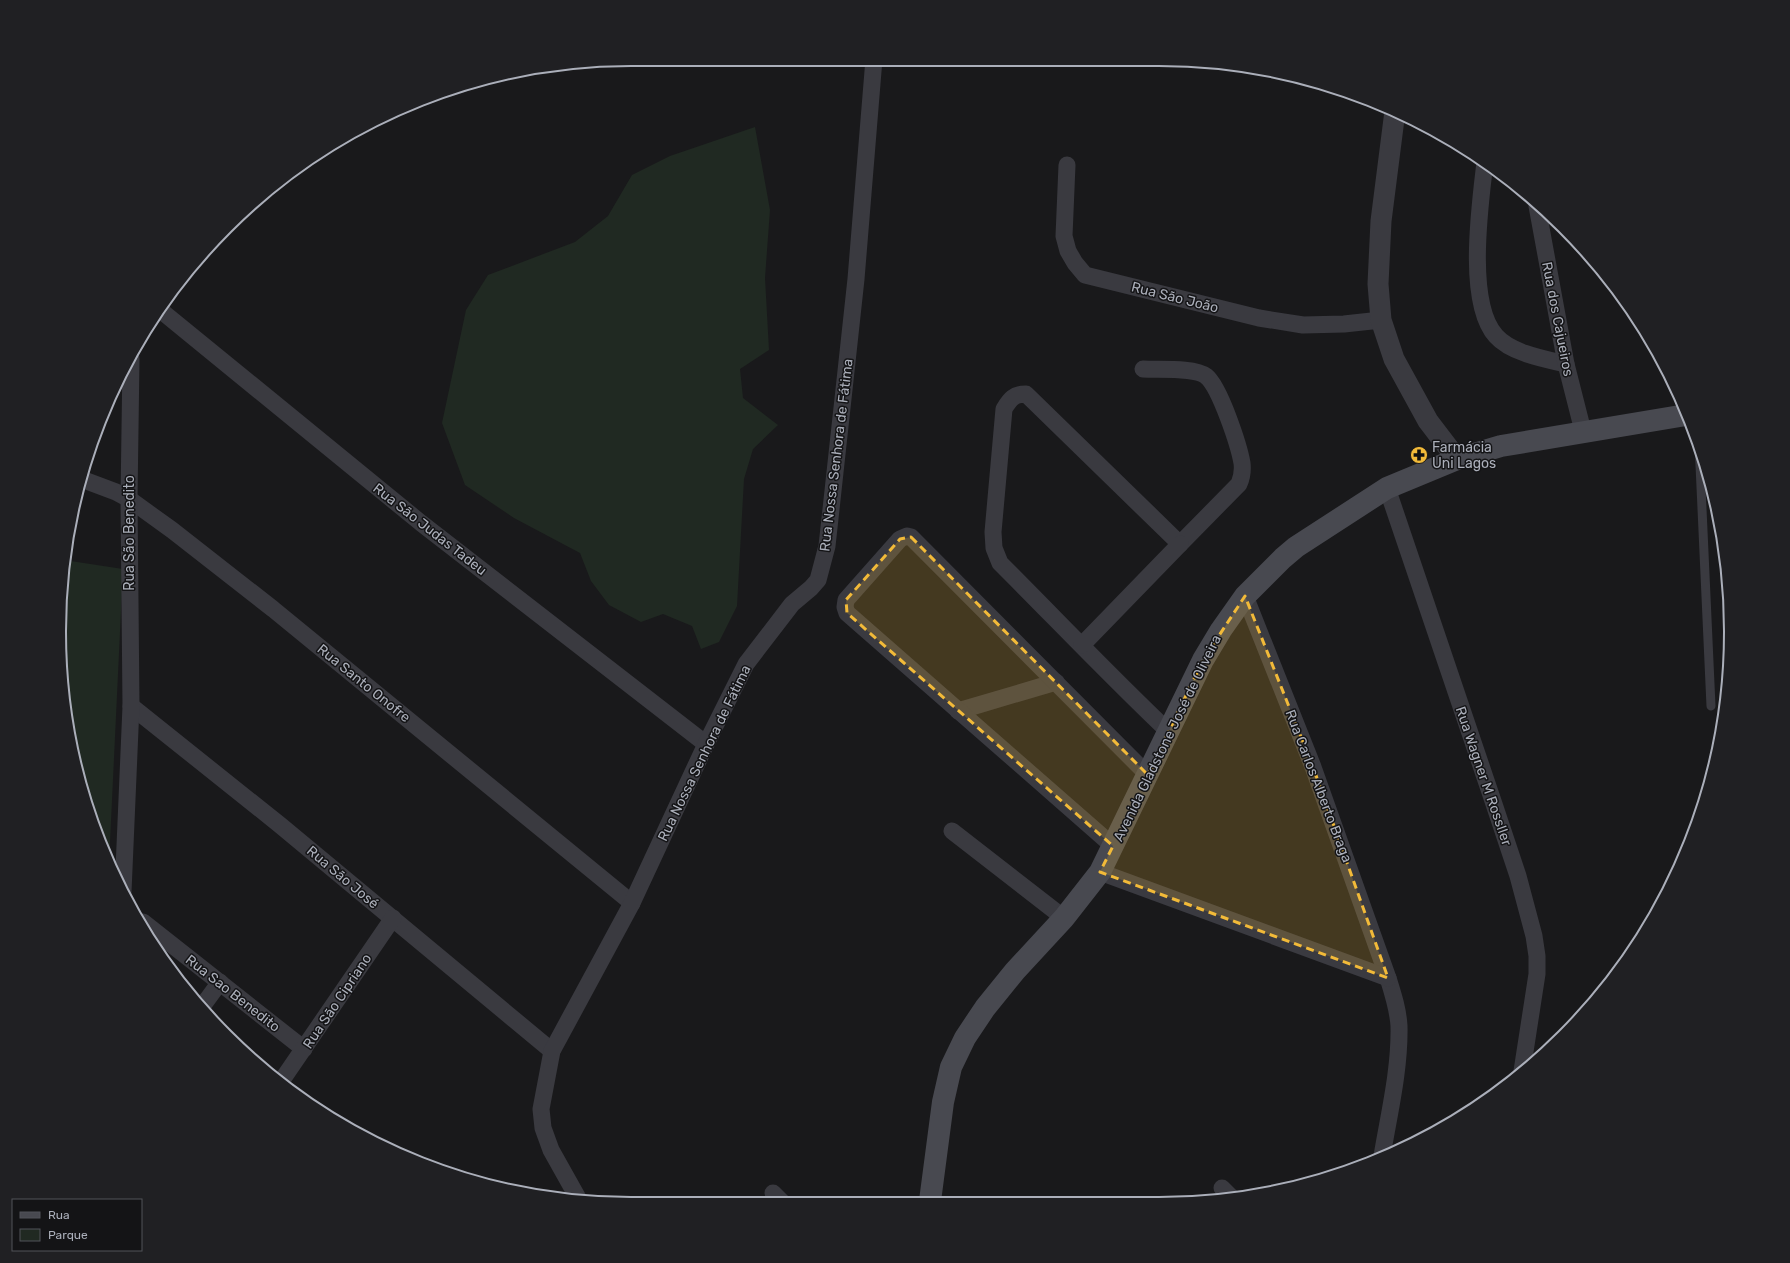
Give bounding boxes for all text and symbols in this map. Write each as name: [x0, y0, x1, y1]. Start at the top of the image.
street label: Rua dos Cajueiros: [1538, 260, 1577, 378]
street label: Rua São João: [1129, 278, 1220, 317]
street label: Rua Nossa Senhora de Fátima: [816, 358, 857, 552]
place label: Farmácia Uni Lagos: [1432, 439, 1496, 472]
pharmacy icon: Farmácia Uni Lagos: [1409, 445, 1429, 465]
street label: Rua São Benedito: [121, 475, 138, 591]
street label: Rua São Judas Tadeu: [370, 480, 490, 579]
street label: Avenida Gladstone José de Oliveira: [1110, 632, 1225, 844]
street label: Rua Santo Onofre: [314, 641, 414, 726]
street label: Rua Nossa Senhora de Fátima: [654, 662, 755, 844]
street label: Rua Wagner M Rossller: [1452, 704, 1516, 849]
street label: Rua Carlos Alberto Braga: [1282, 707, 1356, 865]
street label: Rua São José: [303, 842, 382, 912]
street label: Rua Sao Benedito: [182, 951, 283, 1036]
street label: Rua São Cipriano: [299, 951, 375, 1052]
legend: [12, 1199, 142, 1251]
text: Rua: [48, 1208, 70, 1222]
text: Parque: [48, 1228, 88, 1242]

